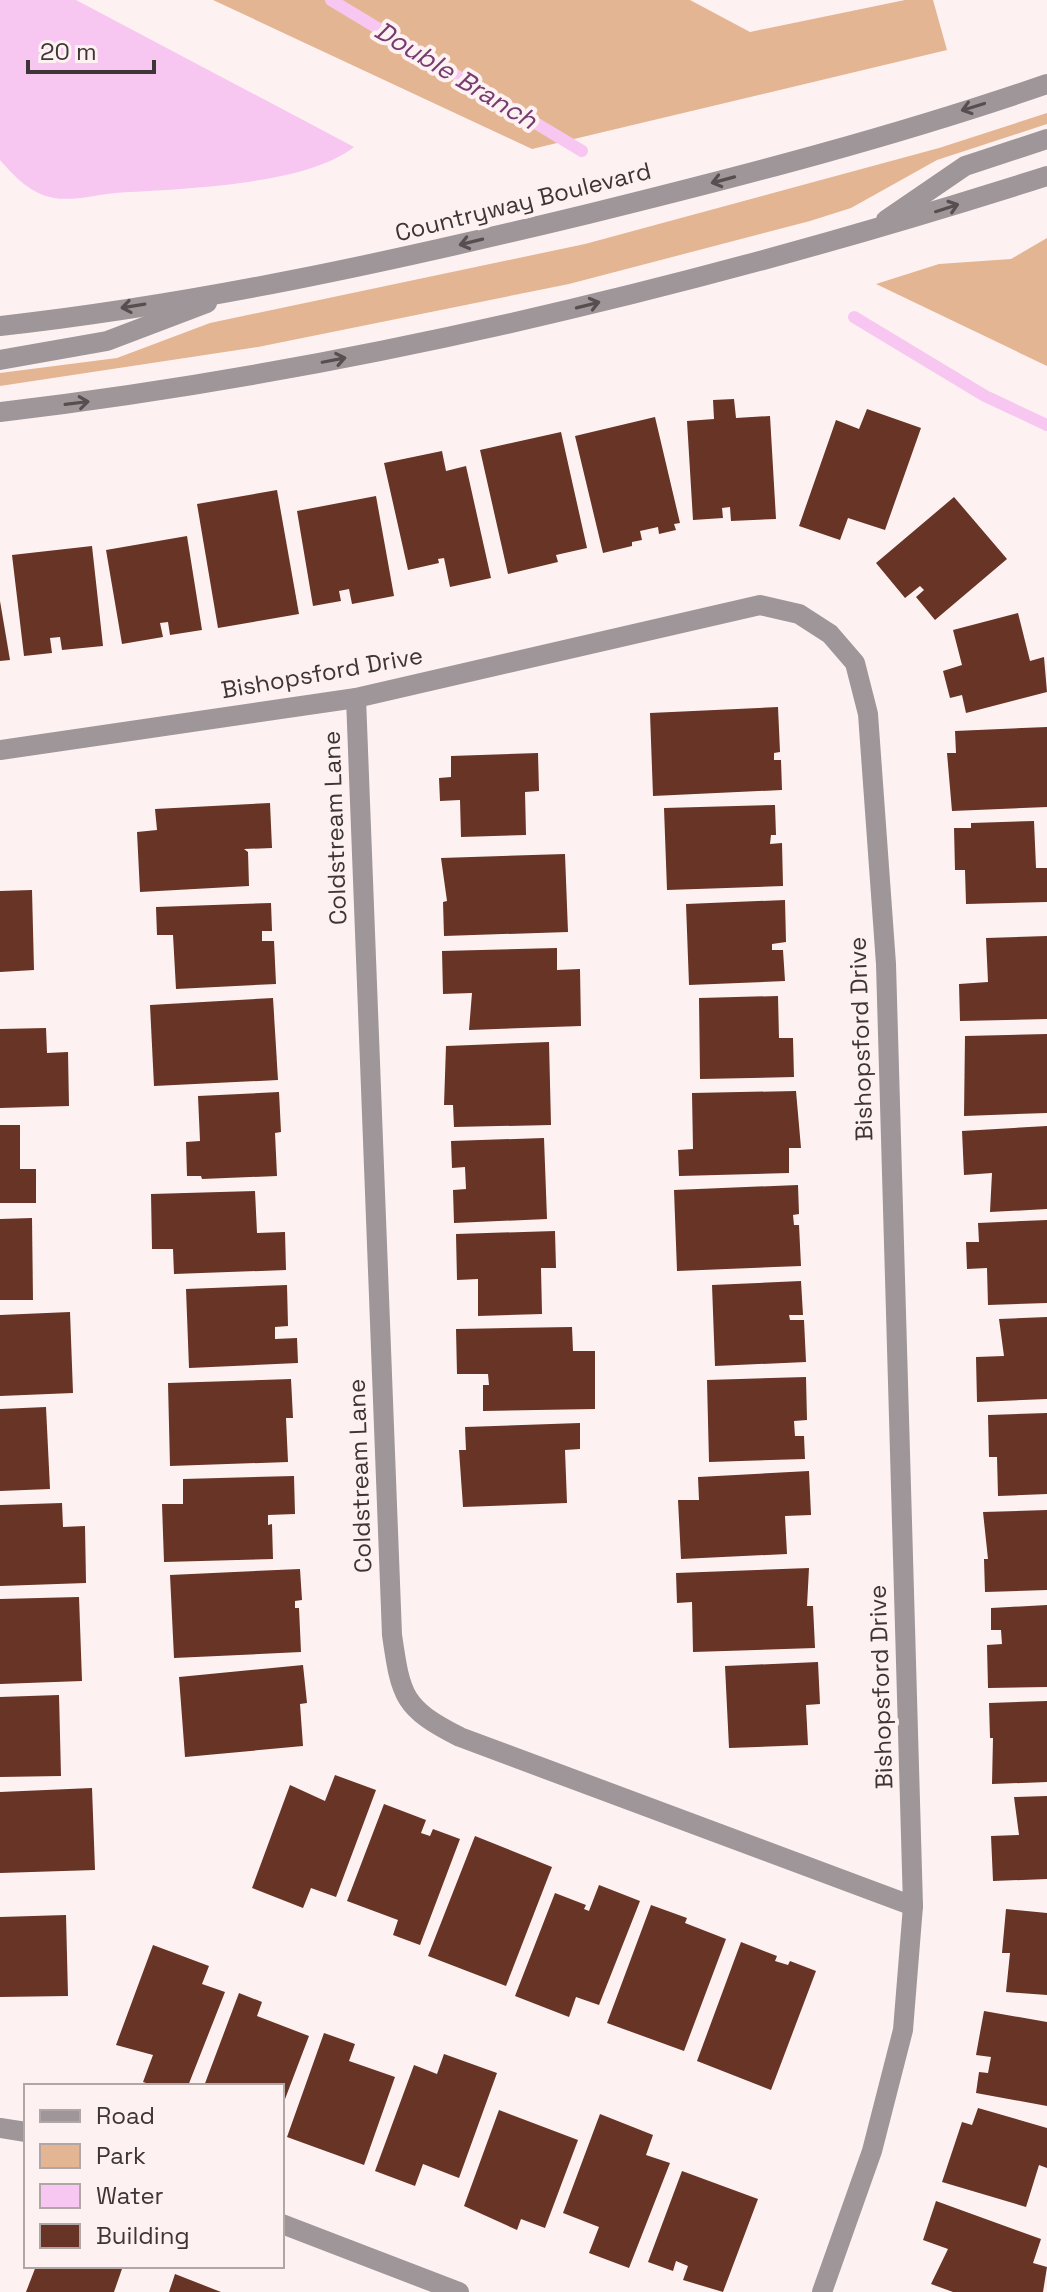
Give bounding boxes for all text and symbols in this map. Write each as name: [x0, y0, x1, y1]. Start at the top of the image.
water label: Double Branch: [369, 13, 544, 137]
scale bar: [28, 24, 154, 74]
text: 20 m: [40, 36, 97, 67]
one-way arrow: [960, 100, 986, 115]
street label: Countryway Boulevard: [392, 155, 654, 248]
one-way arrow: [711, 174, 737, 189]
one-way arrow: [934, 200, 959, 215]
one-way arrow: [458, 236, 484, 251]
one-way arrow: [574, 297, 600, 312]
one-way arrow: [121, 299, 146, 314]
one-way arrow: [320, 351, 346, 366]
one-way arrow: [64, 396, 90, 411]
street label: Bishopsford Drive: [219, 639, 425, 706]
street label: Coldstream Lane: [316, 730, 353, 926]
street label: Bishopsford Drive: [841, 936, 880, 1142]
street label: Coldstream Lane: [341, 1378, 378, 1574]
street label: Bishopsford Drive: [861, 1584, 900, 1790]
legend: [24, 2084, 284, 2268]
text: Road: [96, 2100, 155, 2131]
text: Park: [96, 2140, 146, 2171]
text: Water: [96, 2180, 164, 2211]
text: Building: [96, 2220, 190, 2251]

